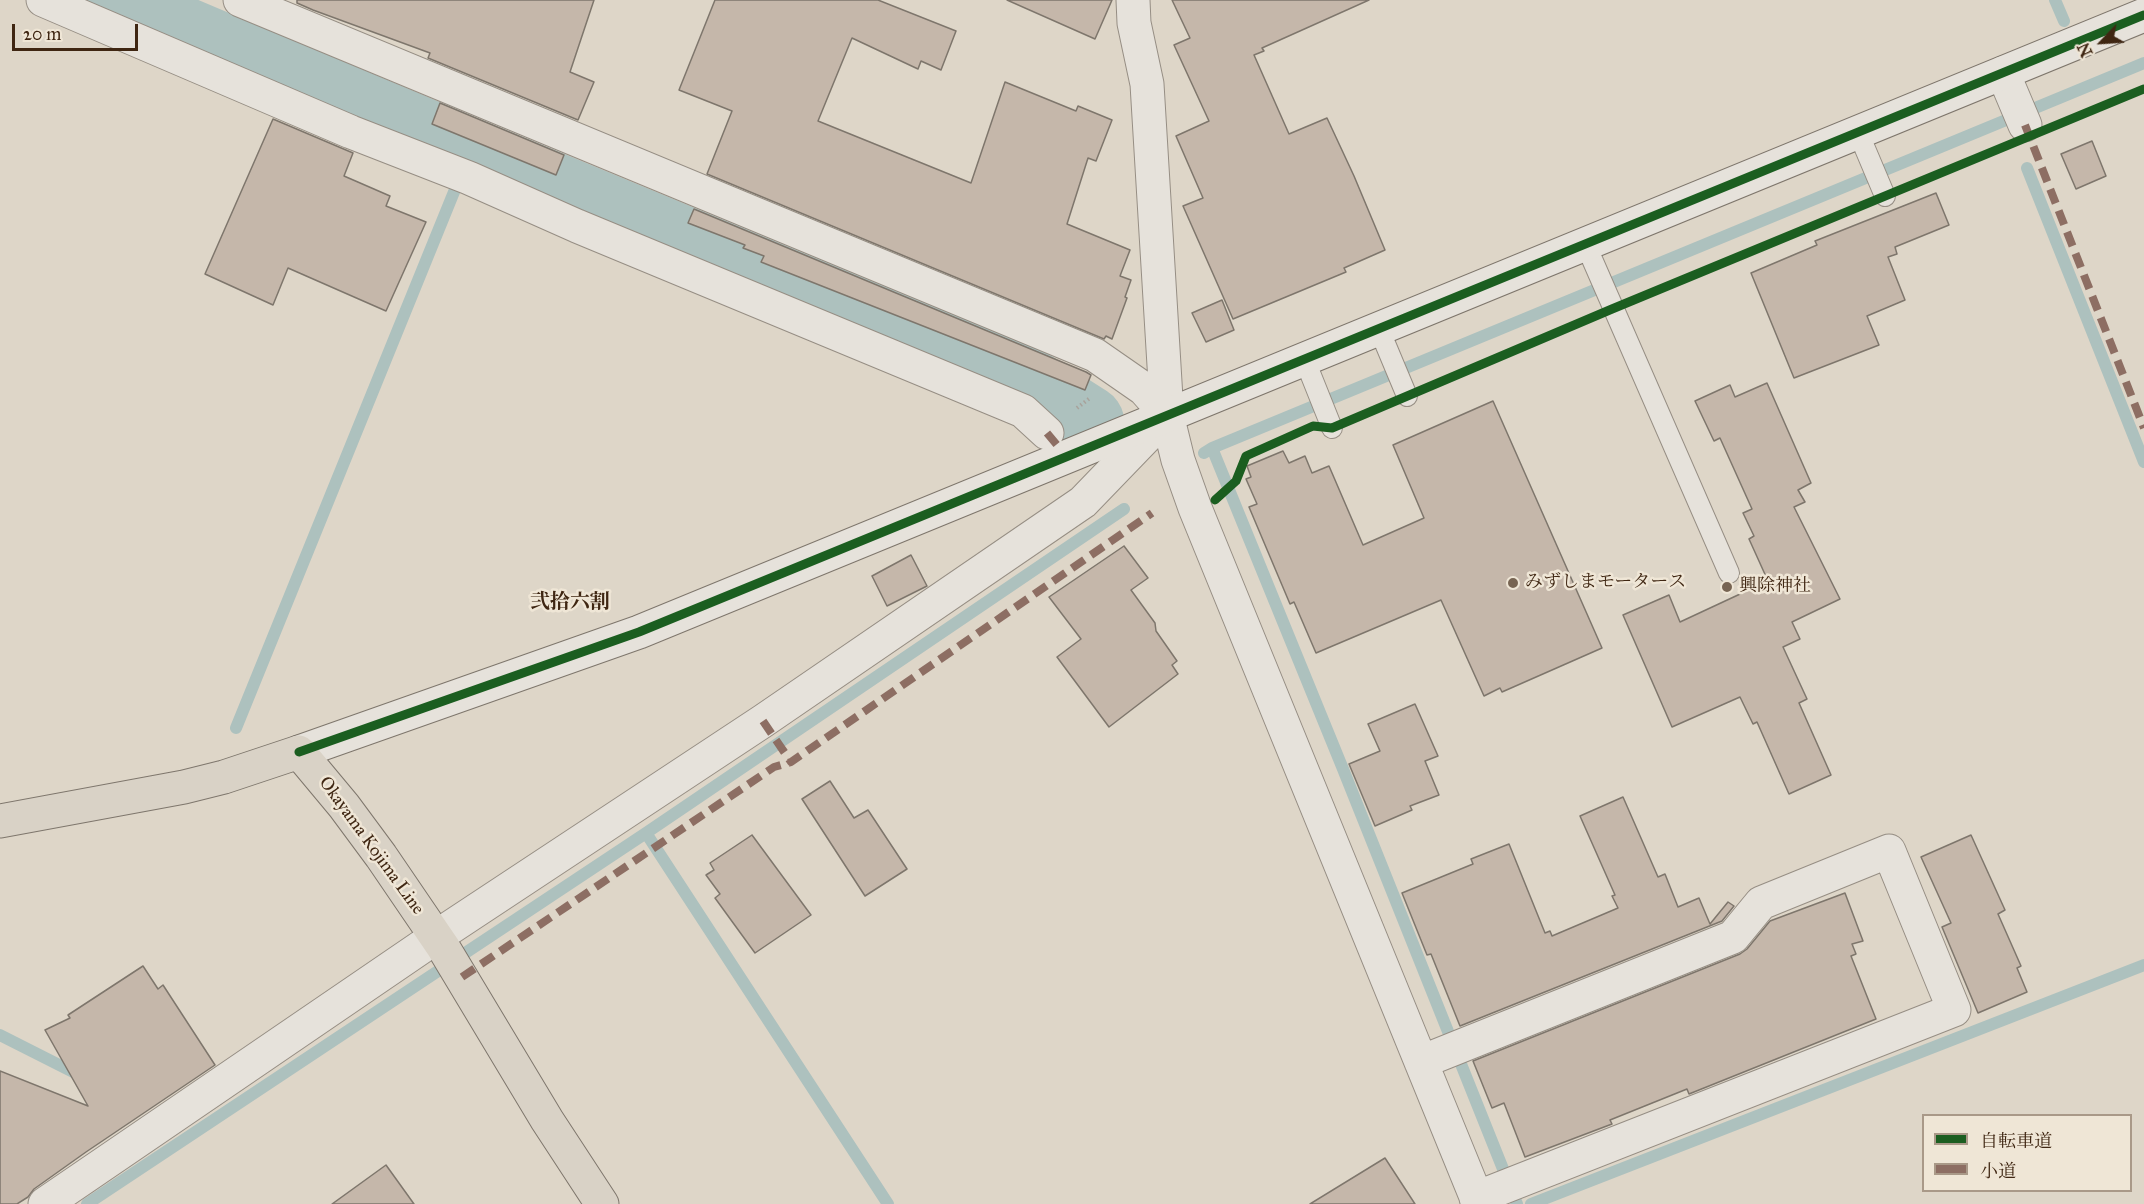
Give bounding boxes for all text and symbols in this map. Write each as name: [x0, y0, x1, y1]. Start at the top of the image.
scale bar: [15, 12, 141, 50]
north arrow: [2072, 12, 2132, 72]
text: 20 m: [23, 23, 61, 45]
text: N: [2074, 40, 2097, 60]
place label: みずしまモータース: [1525, 572, 1686, 594]
marker: みずしまモータース: [1506, 576, 1520, 590]
place label: 興除神社: [1739, 576, 1811, 598]
marker: 興除神社: [1720, 580, 1734, 594]
district label: 弐拾六割: [530, 591, 610, 615]
street label: Okayama Kojima Line: [314, 773, 428, 919]
legend: [1922, 1114, 2132, 1192]
text: 自転車道: [1980, 1130, 2052, 1152]
text: 小道: [1980, 1160, 2016, 1182]

